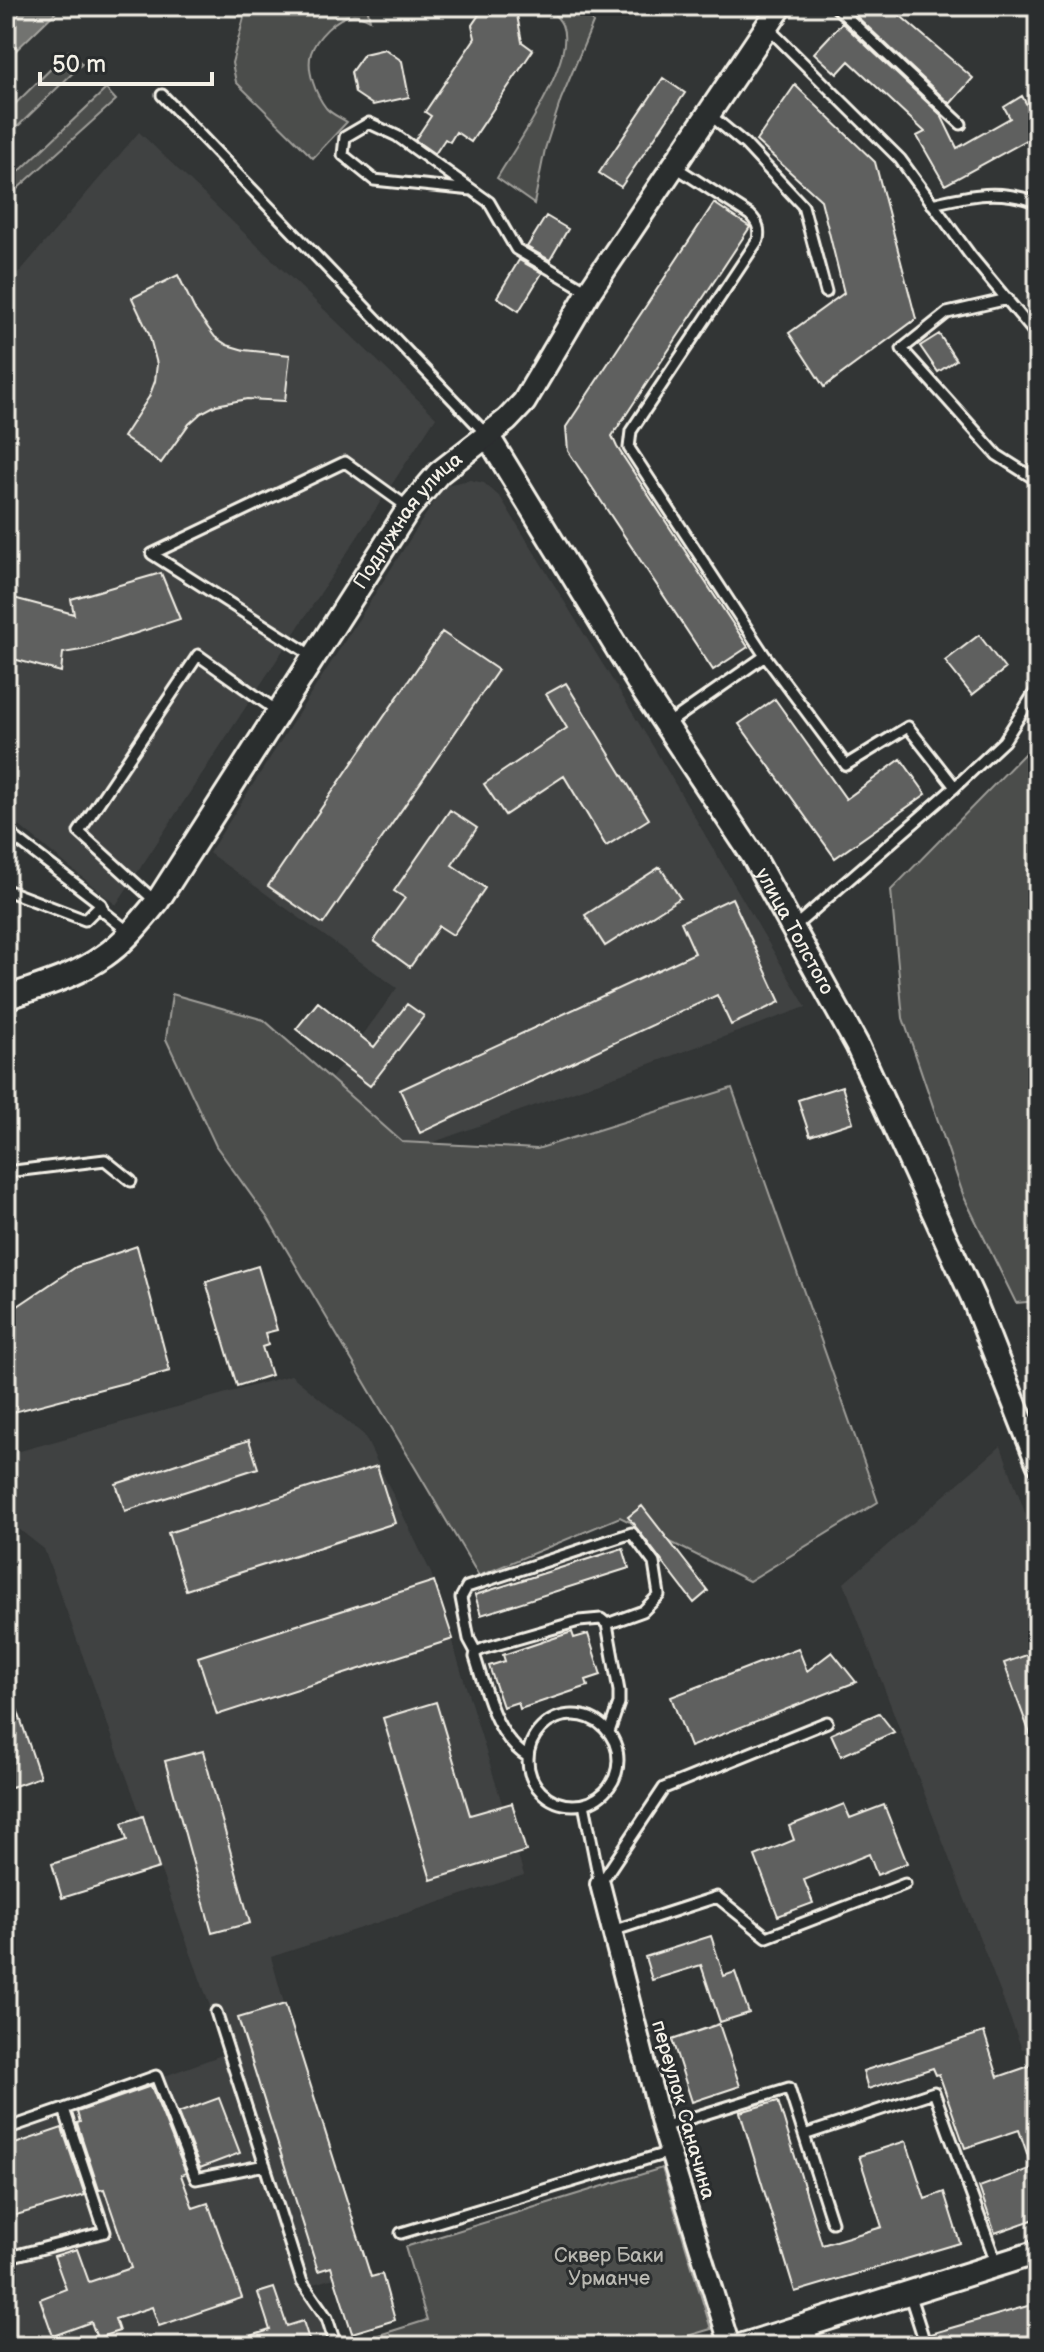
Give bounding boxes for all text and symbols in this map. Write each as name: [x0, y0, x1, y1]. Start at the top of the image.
scale bar: [40, 36, 212, 86]
text: 50 m: [52, 50, 106, 79]
street label: Подлужная улица: [348, 447, 467, 594]
street label: улица Толстого: [750, 864, 839, 999]
street label: переулок Саначина: [646, 2018, 720, 2203]
park label: Сквер Баки Урманче: [554, 2244, 664, 2291]

